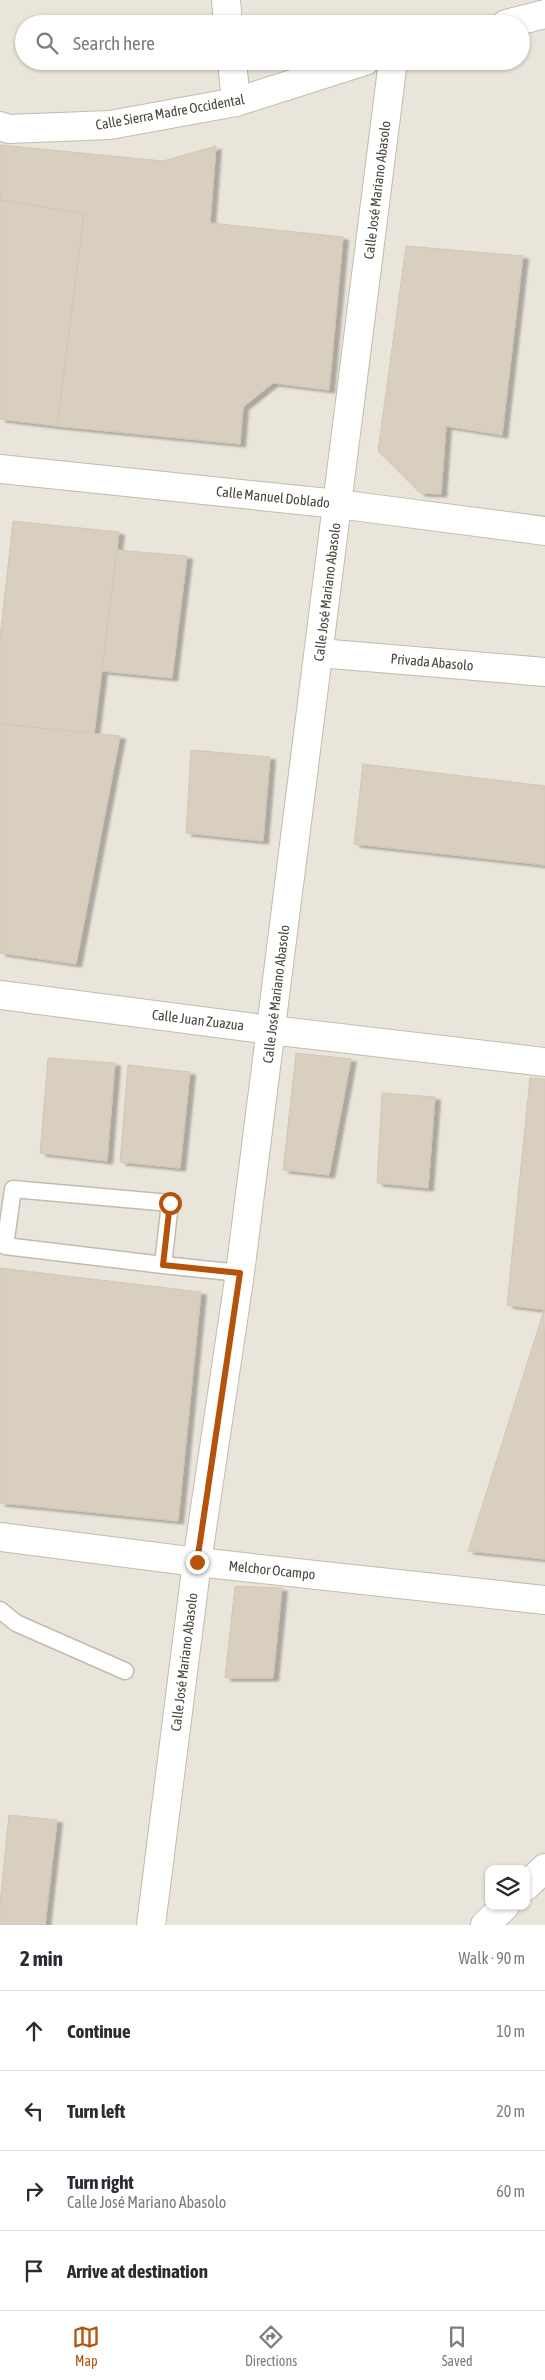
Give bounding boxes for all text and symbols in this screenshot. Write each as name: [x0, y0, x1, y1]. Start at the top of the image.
search box: [15, 15, 530, 70]
icon: search: [33, 29, 61, 57]
text: Search here: [73, 32, 155, 54]
street label: Calle Sierra Madre Occidental: [94, 91, 246, 133]
street label: Calle José Mariano Abasolo: [361, 120, 393, 260]
street label: Calle Manuel Doblado: [215, 483, 331, 511]
street label: Calle José Mariano Abasolo: [311, 522, 343, 662]
street label: Privada Abasolo: [390, 650, 474, 674]
street label: Calle José Mariano Abasolo: [260, 924, 292, 1064]
street label: Calle Juan Zuazua: [151, 1006, 245, 1034]
route start: [159, 1192, 182, 1215]
route end: [186, 1551, 209, 1574]
street label: Melchor Ocampo: [228, 1557, 316, 1583]
street label: Calle José Mariano Abasolo: [168, 1592, 200, 1732]
map controls: [485, 1865, 530, 1910]
button: layers: [485, 1865, 530, 1910]
text: 2 min: [20, 1946, 63, 1970]
text: Walk · 90 m: [459, 1949, 525, 1967]
icon: ahead: [20, 2017, 48, 2045]
text: Continue: [67, 2020, 131, 2042]
text: 10 m: [496, 2022, 525, 2040]
icon: left: [20, 2097, 48, 2125]
text: Turn left: [67, 2100, 125, 2122]
text: 20 m: [496, 2102, 525, 2120]
text: Turn right: [67, 2171, 134, 2193]
icon: right: [20, 2177, 48, 2205]
text: 60 m: [496, 2182, 525, 2200]
text: Calle José Mariano Abasolo: [67, 2193, 226, 2211]
icon: arrive: [20, 2257, 48, 2285]
text: Arrive at destination: [67, 2260, 208, 2282]
tab: Map: [72, 2323, 100, 2369]
tab: Directions: [245, 2323, 297, 2369]
tab: Saved: [442, 2323, 473, 2369]

